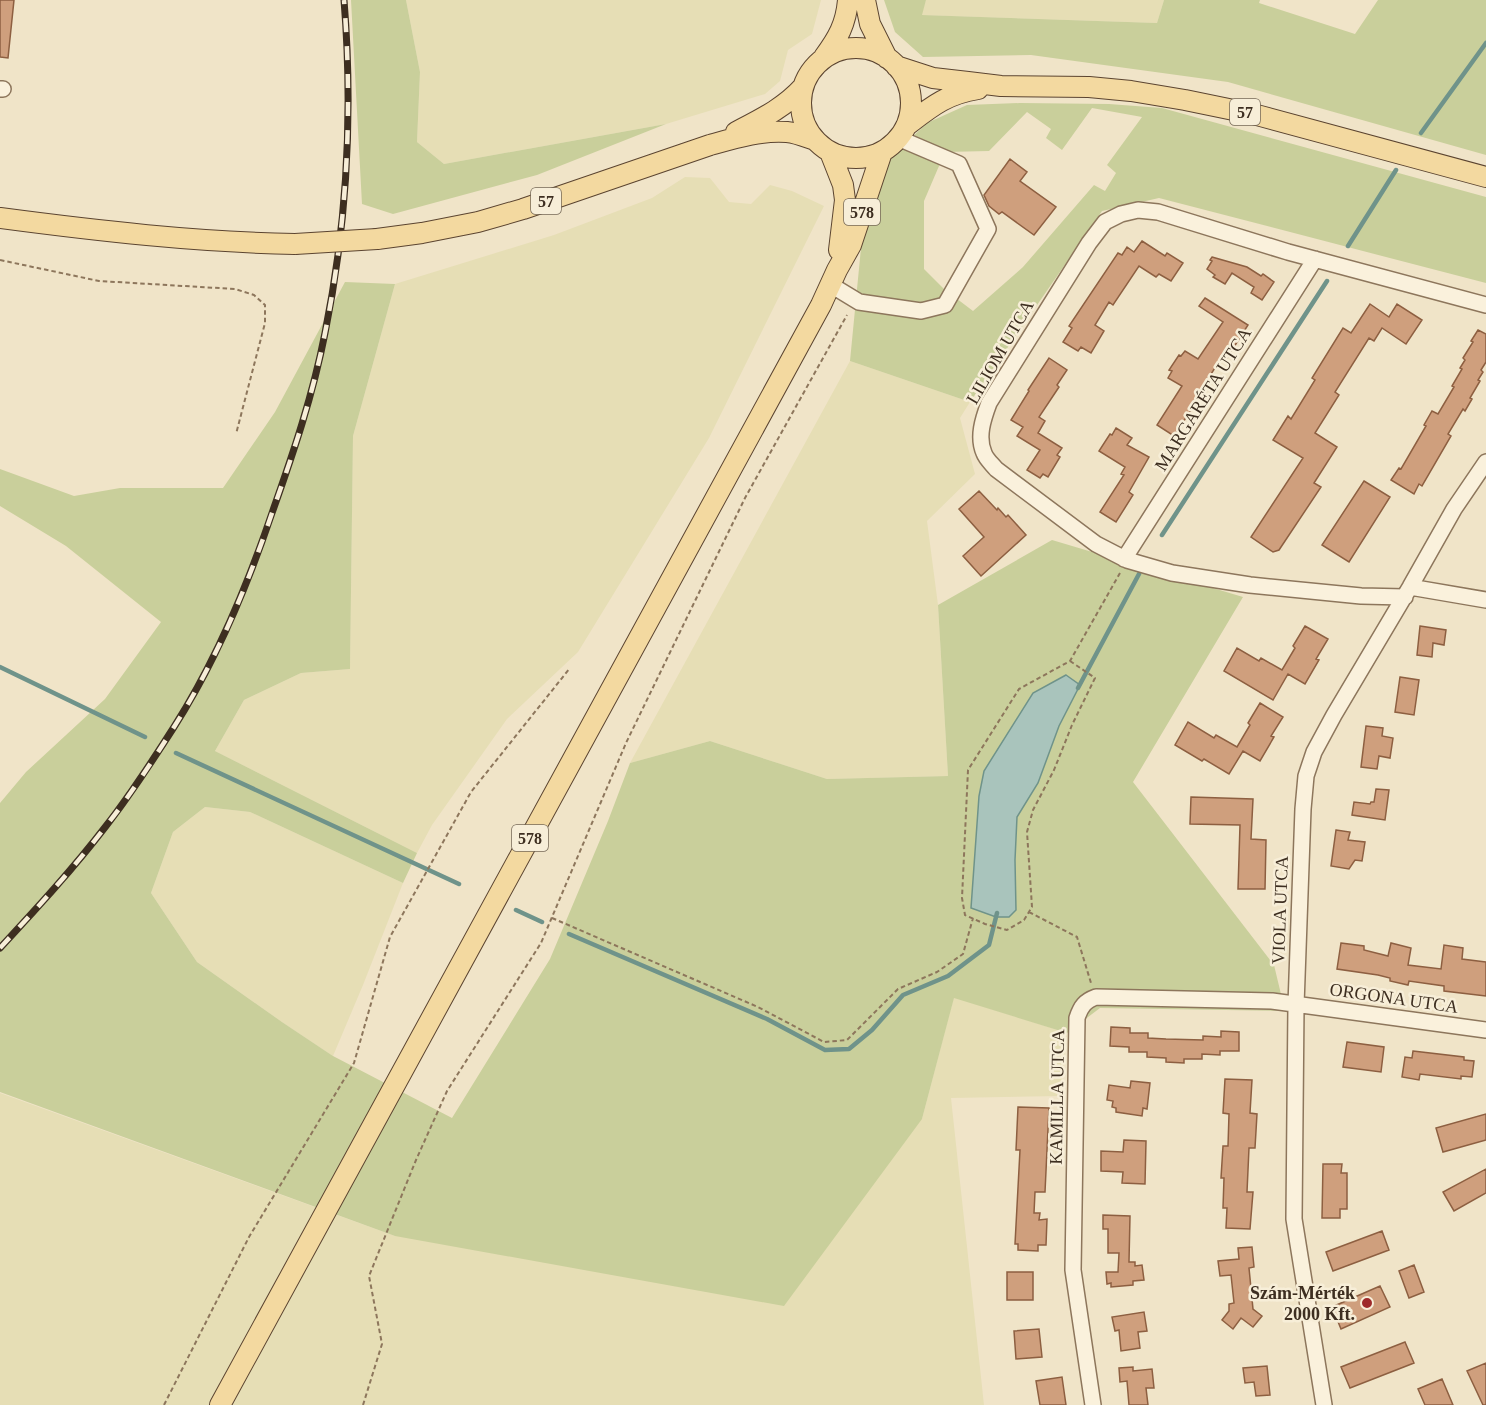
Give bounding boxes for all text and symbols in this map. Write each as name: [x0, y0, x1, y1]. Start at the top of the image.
road number: 57: [1230, 99, 1260, 125]
road number: 57: [531, 188, 561, 214]
road number: 578: [844, 199, 880, 225]
street label: LILIOM UTCA: [962, 297, 1038, 407]
street label: MARGARÉTA UTCA: [1150, 323, 1255, 474]
road number: 578: [512, 825, 548, 851]
street label: VIOLA UTCA: [1268, 855, 1292, 965]
street label: ORGONA UTCA: [1328, 979, 1460, 1017]
street label: KAMILLA UTCA: [1046, 1029, 1068, 1165]
place label: Szám-Mérték 2000 Kft.: [1250, 1283, 1355, 1324]
marker: Szám-Mérték 2000 Kft.: [1360, 1296, 1374, 1310]

